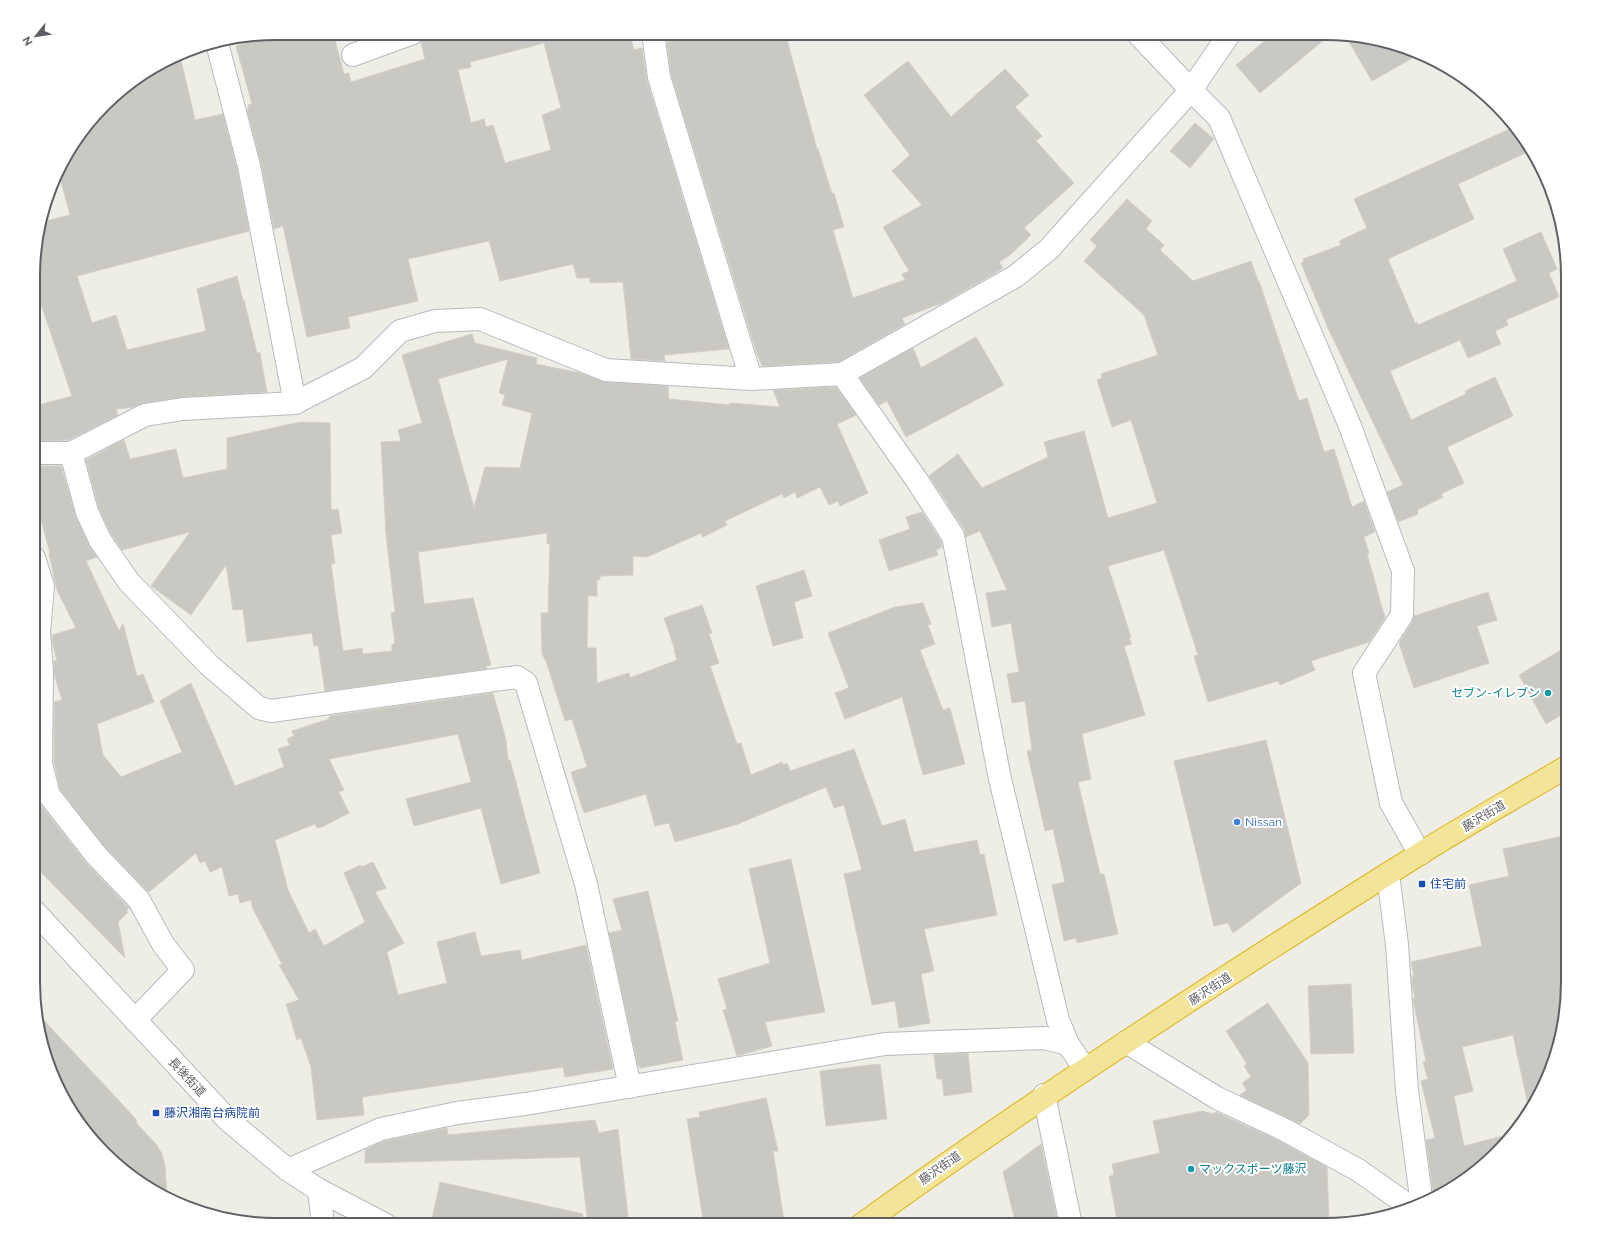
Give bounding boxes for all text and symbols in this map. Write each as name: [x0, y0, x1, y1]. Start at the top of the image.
north arrow: [16, 16, 56, 56]
text: N: [20, 34, 36, 48]
place label: セブン-イレブン: [1451, 686, 1540, 700]
marker: セブン-イレブン: [1543, 688, 1553, 698]
street label: 藤沢街道: [1460, 798, 1508, 834]
place label: Nissan: [1245, 815, 1282, 829]
marker: Nissan: [1232, 817, 1242, 827]
place label: 住宅前: [1430, 877, 1466, 891]
marker: 住宅前: [1417, 879, 1427, 889]
street label: 藤沢街道: [1186, 970, 1234, 1008]
street label: 長後街道: [166, 1055, 208, 1099]
place label: 藤沢湘南台病院前: [164, 1106, 260, 1120]
marker: 藤沢湘南台病院前: [151, 1108, 161, 1118]
street label: 藤沢街道: [916, 1148, 964, 1188]
place label: マックスポーツ藤沢: [1199, 1162, 1306, 1176]
marker: マックスポーツ藤沢: [1186, 1164, 1196, 1174]

